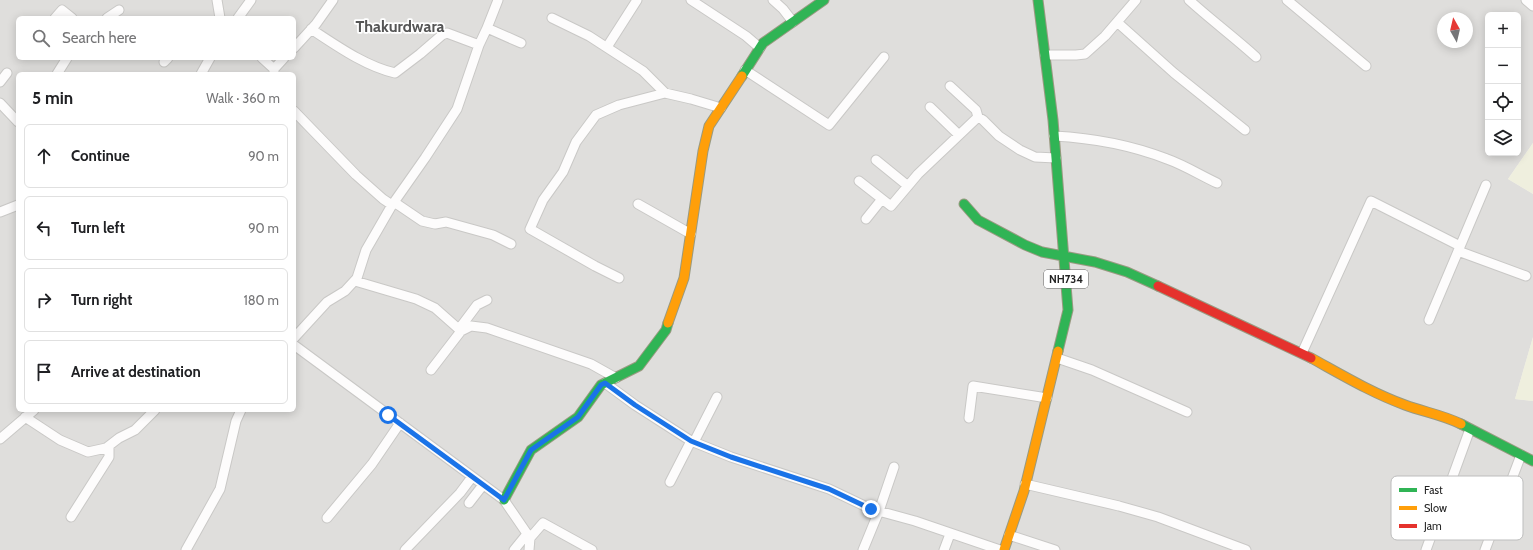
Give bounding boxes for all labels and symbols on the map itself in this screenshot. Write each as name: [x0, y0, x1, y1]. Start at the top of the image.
north arrow: [1437, 12, 1473, 48]
district label: Thakurdwara: [355, 17, 445, 36]
road number: NH734: [1044, 270, 1088, 288]
route start: [379, 406, 397, 424]
legend: [1391, 476, 1523, 540]
text: Fast: [1424, 483, 1443, 497]
route end: [862, 500, 880, 518]
text: Slow: [1424, 501, 1447, 515]
text: Jam: [1423, 519, 1442, 533]

